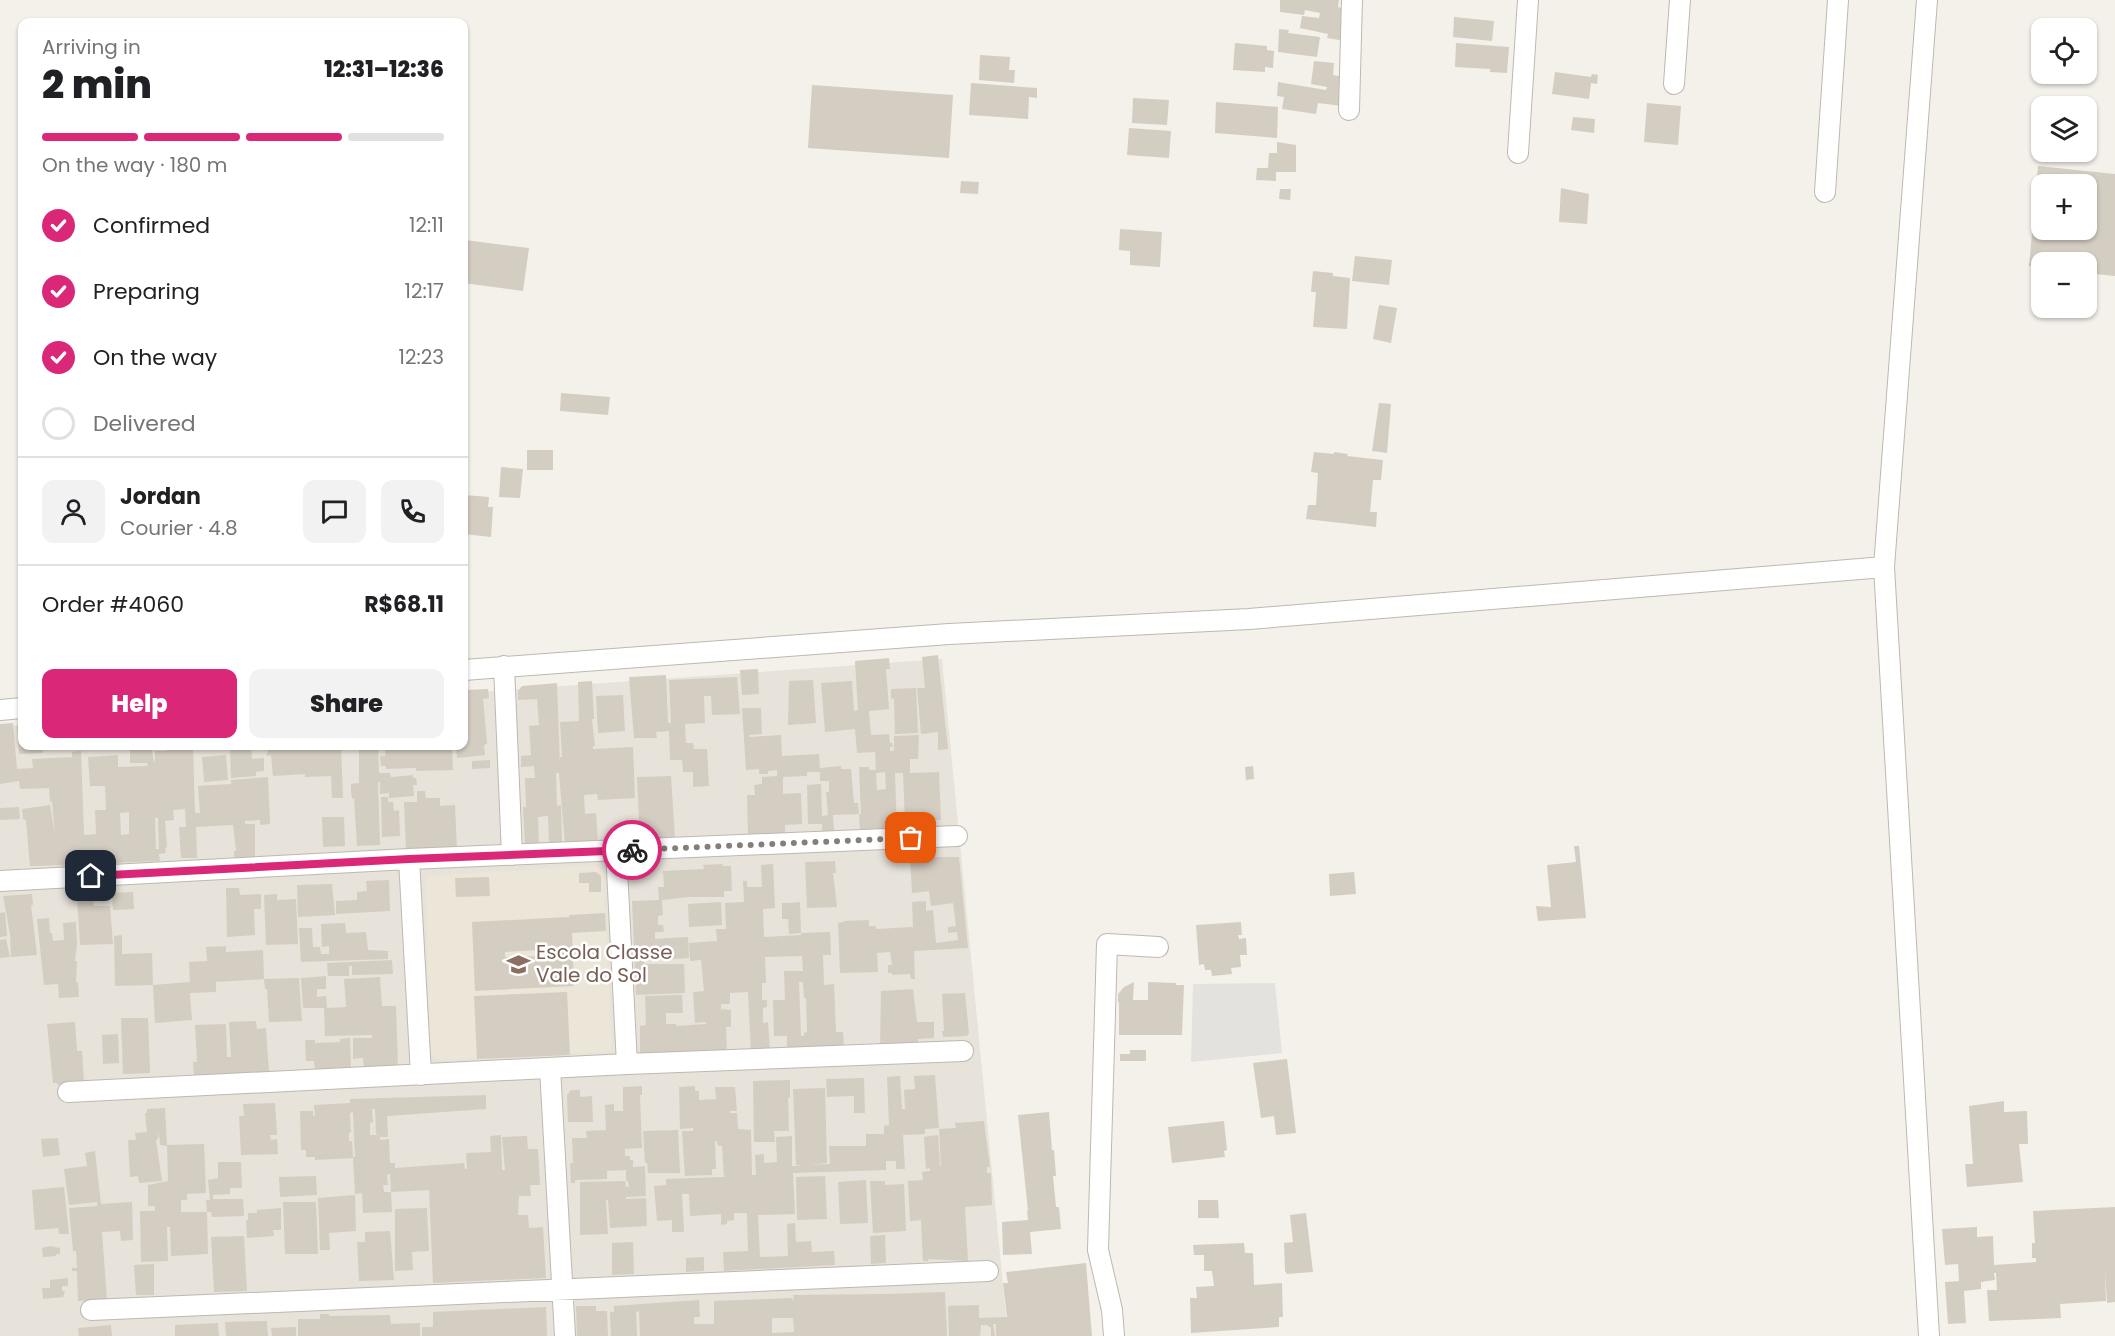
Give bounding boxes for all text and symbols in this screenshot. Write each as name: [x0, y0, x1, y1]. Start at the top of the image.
map controls: [2031, 18, 2097, 318]
button: locate: [2031, 18, 2097, 84]
text: Arriving in: [42, 33, 141, 61]
text: 12:31–12:36: [324, 54, 444, 85]
text: 2 min: [42, 57, 152, 112]
button: layers: [2031, 96, 2097, 162]
text: On the way · 180 m: [42, 151, 227, 179]
button: +: [2031, 174, 2097, 240]
icon: check: [42, 209, 75, 242]
text: Confirmed: [93, 210, 210, 241]
text: 12:11: [409, 211, 444, 239]
button: −: [2031, 252, 2097, 318]
icon: check: [42, 275, 75, 308]
text: Preparing: [93, 276, 200, 307]
text: 12:17: [405, 277, 444, 305]
icon: check: [42, 341, 75, 374]
text: On the way: [93, 342, 217, 373]
text: 12:23: [399, 343, 444, 371]
text: Delivered: [93, 408, 196, 439]
button: person: [42, 480, 105, 543]
button: chat: [303, 480, 366, 543]
button: phone: [381, 480, 444, 543]
text: Jordan: [120, 481, 201, 512]
text: Courier · 4.8: [120, 514, 238, 542]
text: Order #4060: [42, 589, 184, 620]
text: R$68.11: [364, 589, 444, 620]
button: Help: [42, 669, 237, 738]
button: Share: [249, 669, 444, 738]
pin: [885, 812, 936, 863]
courier: [602, 820, 662, 880]
icon: bag: [894, 821, 927, 854]
icon: bike: [616, 834, 649, 867]
pin: [65, 850, 116, 901]
icon: home: [74, 859, 107, 892]
place label: Escola Classe Vale do Sol: [536, 938, 673, 989]
school or university icon: Escola Classe Vale do Sol: [505, 951, 531, 977]

